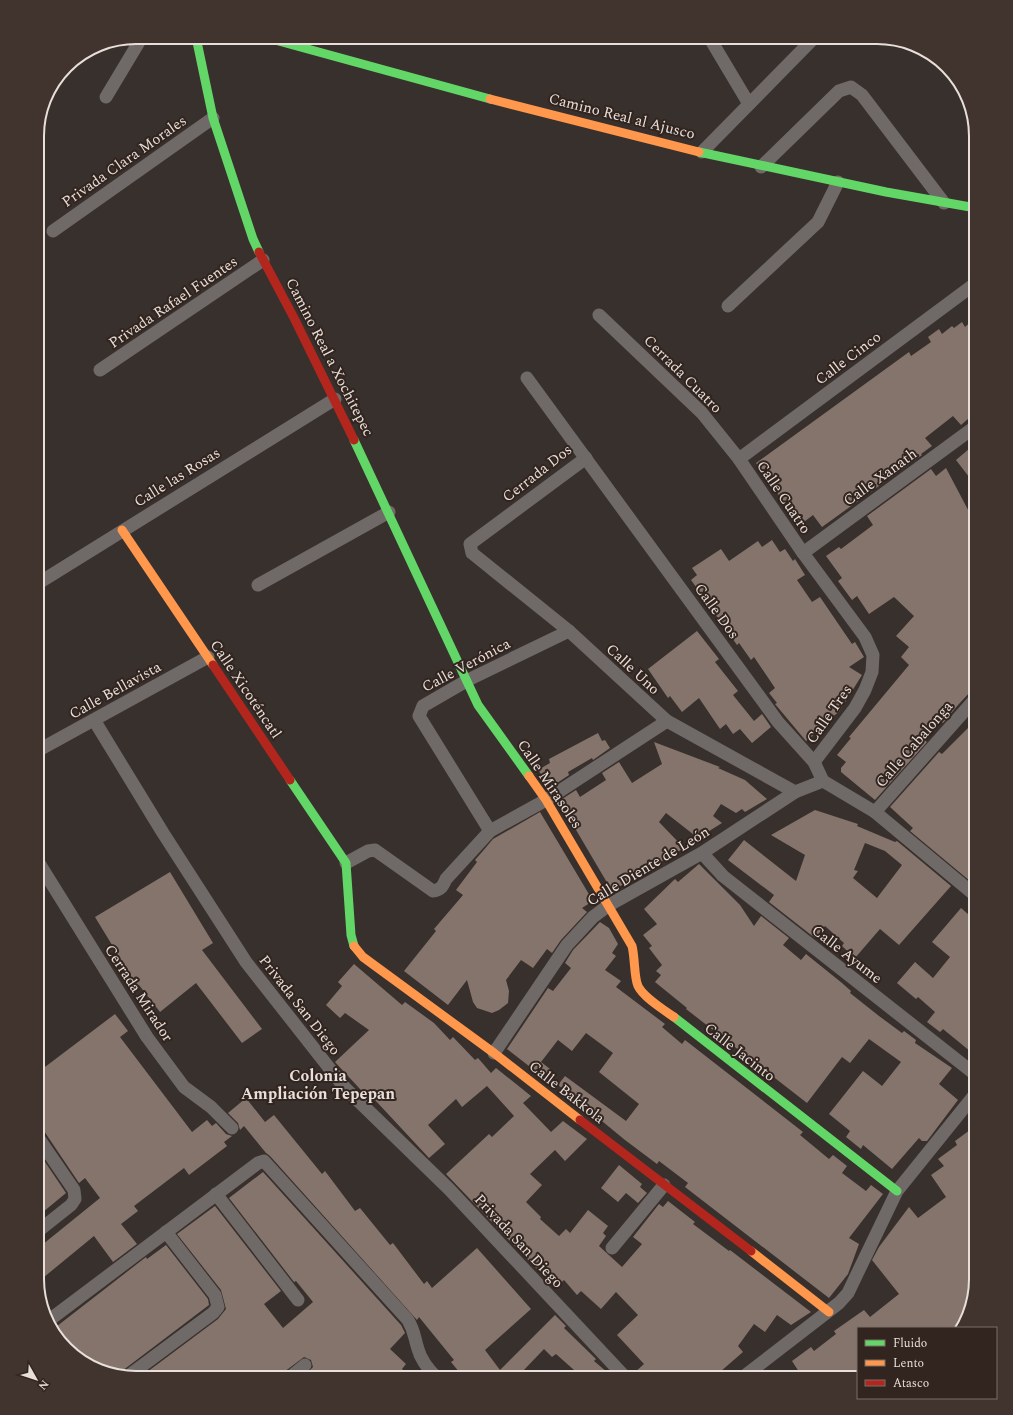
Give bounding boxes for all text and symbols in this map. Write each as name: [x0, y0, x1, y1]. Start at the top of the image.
street label: Camino Real al Ajusco: [546, 87, 698, 146]
street label: Privada Clara Morales: [57, 110, 191, 213]
street label: Privada Rafael Fuentes: [104, 250, 243, 354]
street label: Camino Real a Xochitepec: [280, 274, 380, 440]
street label: Calle Cinco: [810, 326, 886, 391]
street label: Cerrada Cuatro: [638, 330, 727, 419]
street label: Cerrada Dos: [497, 439, 577, 508]
street label: Calle las Rosas: [129, 442, 225, 513]
street label: Calle Xanath: [839, 443, 922, 512]
street label: Calle Cuatro: [751, 456, 817, 539]
street label: Calle Dos: [688, 579, 745, 644]
street label: Calle Verónica: [418, 632, 515, 698]
street label: Calle Xicoténcatl: [204, 635, 287, 743]
street label: Calle Uno: [600, 638, 665, 701]
street label: Calle Bellavista: [65, 655, 166, 725]
street label: Calle Tres: [801, 680, 858, 748]
street label: Calle Cabalonga: [870, 695, 959, 793]
street label: Calle Mirasoles: [511, 735, 588, 834]
street label: Calle Diente de León: [583, 820, 714, 912]
street label: Calle Ayume: [806, 919, 887, 989]
street label: Cerrada Mirador: [98, 940, 179, 1047]
street label: Privada San Diego: [253, 950, 346, 1060]
street label: Calle Jacinto: [699, 1017, 780, 1088]
street label: Calle Bakkola: [524, 1055, 610, 1130]
district label: Colonia Ampliación Tepepan: [241, 1064, 395, 1106]
street label: Privada San Diego: [469, 1189, 569, 1294]
legend: [857, 1327, 997, 1399]
text: Fluido: [893, 1334, 927, 1353]
text: Lento: [893, 1354, 924, 1373]
north arrow: [16, 1359, 56, 1399]
text: Atasco: [893, 1374, 929, 1393]
text: N: [34, 1376, 53, 1394]

